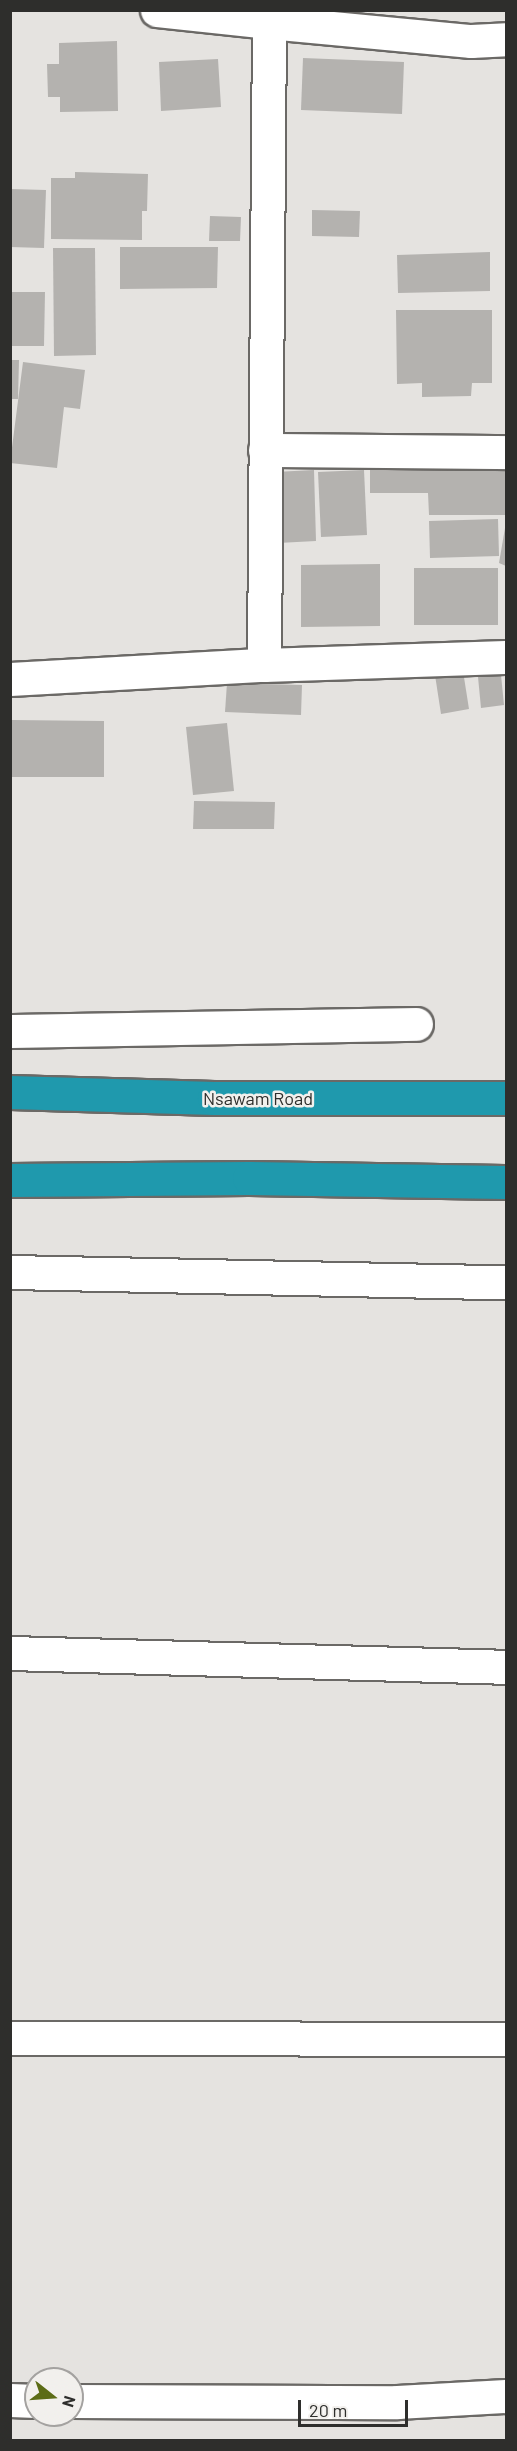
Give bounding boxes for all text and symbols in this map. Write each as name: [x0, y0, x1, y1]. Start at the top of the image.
street label: Nsawam Road: [203, 1087, 313, 1109]
north arrow: [24, 2367, 84, 2427]
scale bar: [301, 2388, 410, 2426]
text: N: [59, 2394, 80, 2410]
text: 20 m: [309, 2399, 347, 2421]

